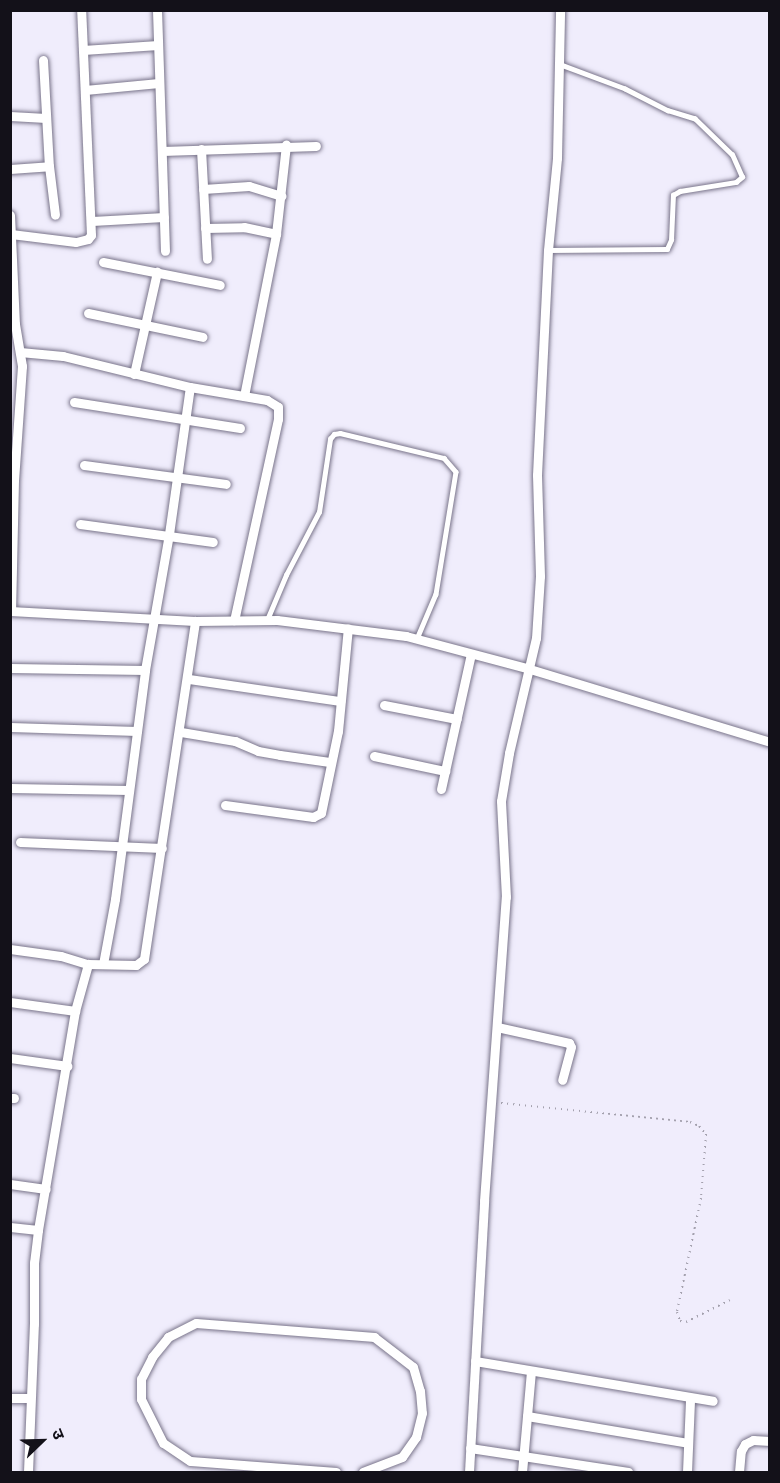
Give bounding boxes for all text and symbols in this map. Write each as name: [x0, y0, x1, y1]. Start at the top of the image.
north arrow: [12, 1411, 72, 1471]
text: उ: [48, 1426, 69, 1442]

